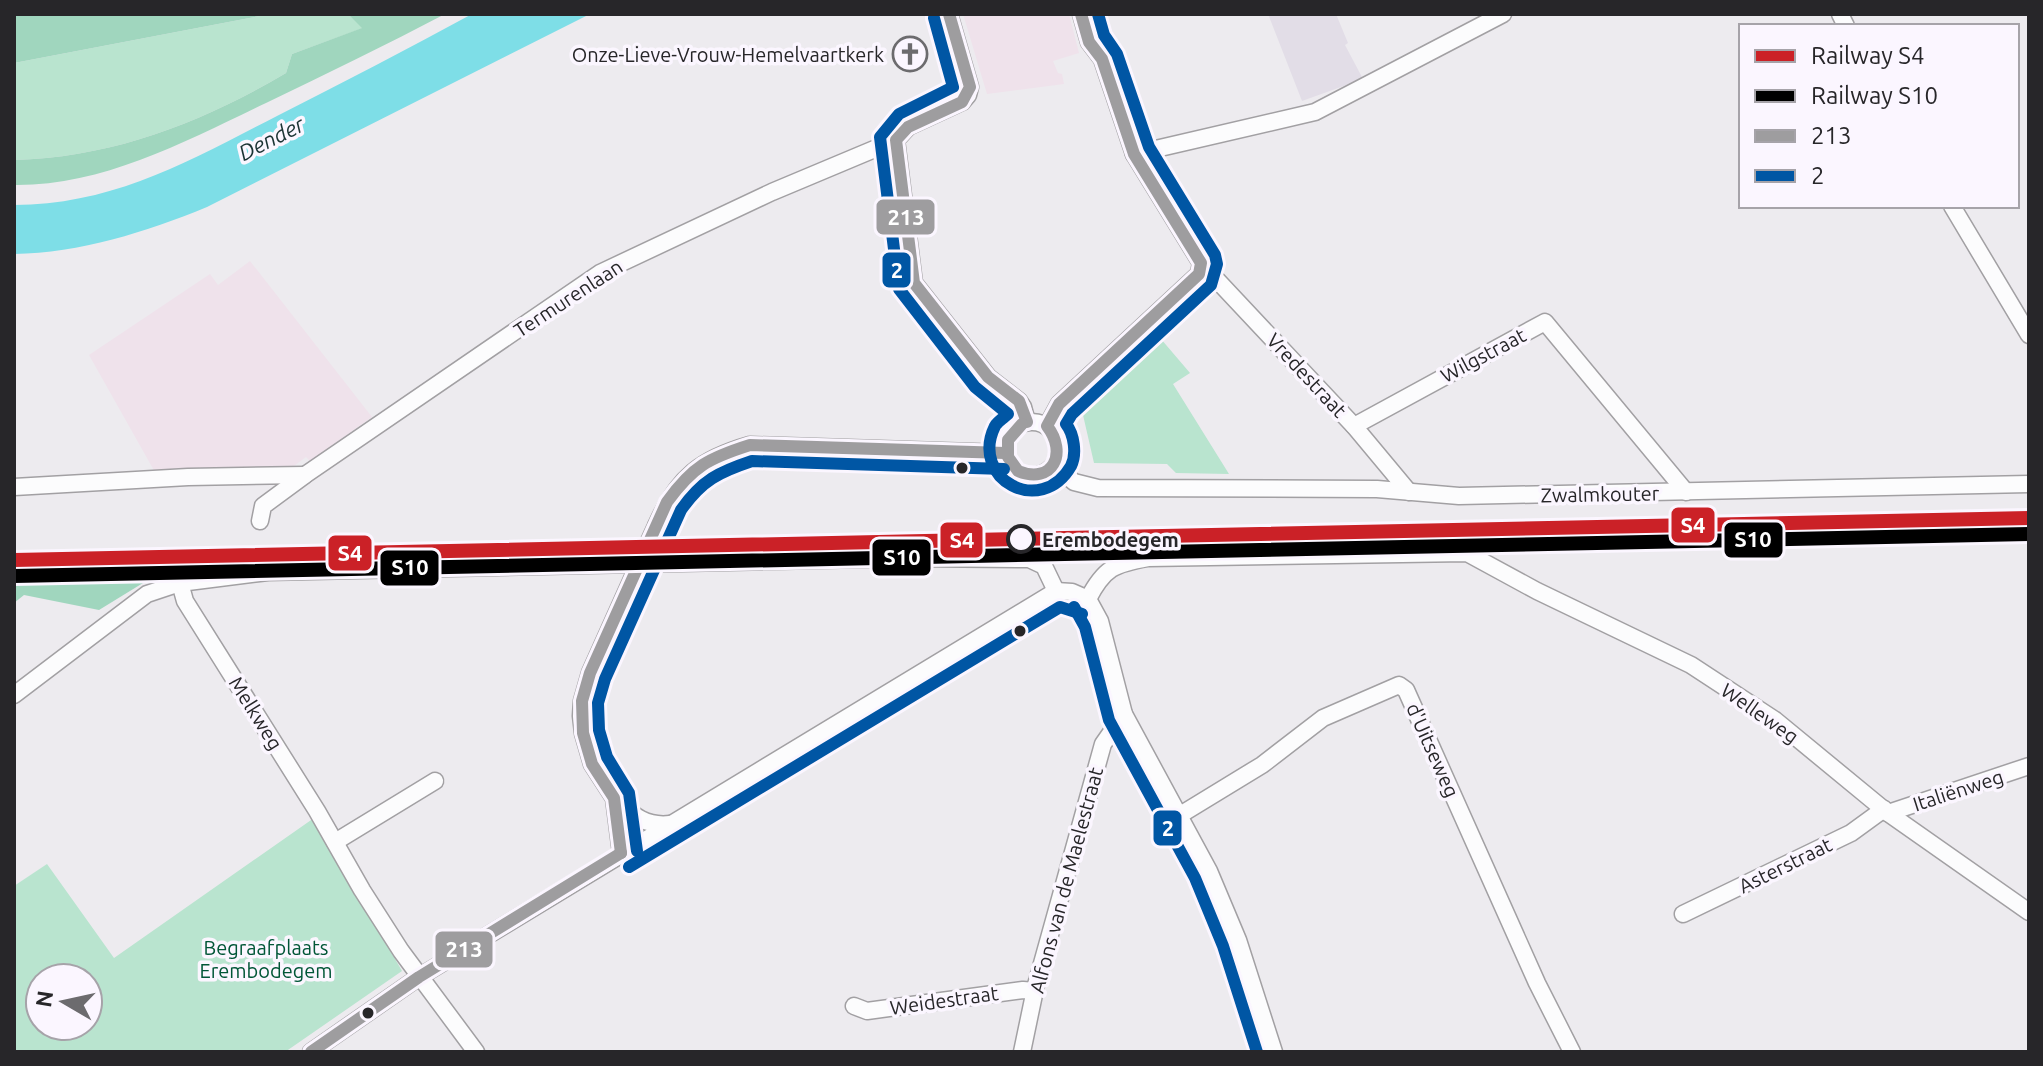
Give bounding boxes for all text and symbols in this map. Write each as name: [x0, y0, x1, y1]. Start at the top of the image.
legend: [1739, 24, 2019, 208]
church icon: Onze-Lieve-Vrouw-Hemelvaartkerk: [891, 35, 929, 73]
text: Railway S4: [1811, 42, 1924, 69]
place label: Onze-Lieve-Vrouw-Hemelvaartkerk: [572, 43, 884, 66]
text: Railway S10: [1811, 82, 1938, 109]
water label: Dender: [234, 111, 309, 165]
text: 213: [1811, 122, 1852, 149]
text: 2: [1811, 162, 1825, 189]
line badge: 213: [875, 198, 936, 236]
text: 213: [887, 204, 925, 229]
line badge: 2: [881, 251, 912, 289]
street label: Termurenlaan: [509, 254, 627, 342]
text: 2: [891, 257, 903, 282]
street label: Wilgstraat: [1437, 323, 1530, 387]
street label: Vredestraat: [1262, 328, 1352, 422]
unlabelled marker: [954, 460, 970, 476]
street label: Zwalmkouter: [1540, 481, 1660, 507]
line badge: S4: [1670, 506, 1716, 544]
text: S4: [1681, 512, 1705, 537]
line badge: S4: [939, 521, 984, 559]
line badge: S10: [1723, 521, 1784, 559]
marker: Erembodegem: [1007, 525, 1035, 553]
text: S10: [1734, 526, 1772, 551]
text: S4: [950, 527, 974, 552]
place label: Erembodegem: [1042, 528, 1179, 551]
line badge: S4: [327, 534, 373, 572]
line badge: S10: [871, 538, 932, 577]
text: S4: [338, 540, 362, 565]
text: S10: [883, 544, 921, 569]
line badge: S10: [379, 549, 440, 587]
text: S10: [391, 554, 429, 579]
unlabelled marker: [1012, 623, 1028, 639]
street label: Melkweg: [225, 672, 287, 754]
street label: Welleweg: [1717, 678, 1803, 748]
street label: d'Uitseweg: [1402, 699, 1464, 801]
street label: Alfons van de Maelestraat: [1025, 764, 1107, 996]
street label: Italiënweg: [1910, 765, 2006, 815]
line badge: 2: [1152, 809, 1183, 847]
text: 2: [1162, 815, 1174, 840]
street label: Asterstraat: [1735, 832, 1836, 897]
line badge: 213: [434, 930, 494, 969]
park label: Begraafplaats Erembodegem: [199, 936, 333, 982]
text: 213: [445, 936, 483, 961]
north arrow: [24, 962, 104, 1042]
street label: Weidestraat: [888, 981, 1000, 1019]
text: N: [30, 989, 57, 1009]
unlabelled marker: [360, 1005, 376, 1021]

